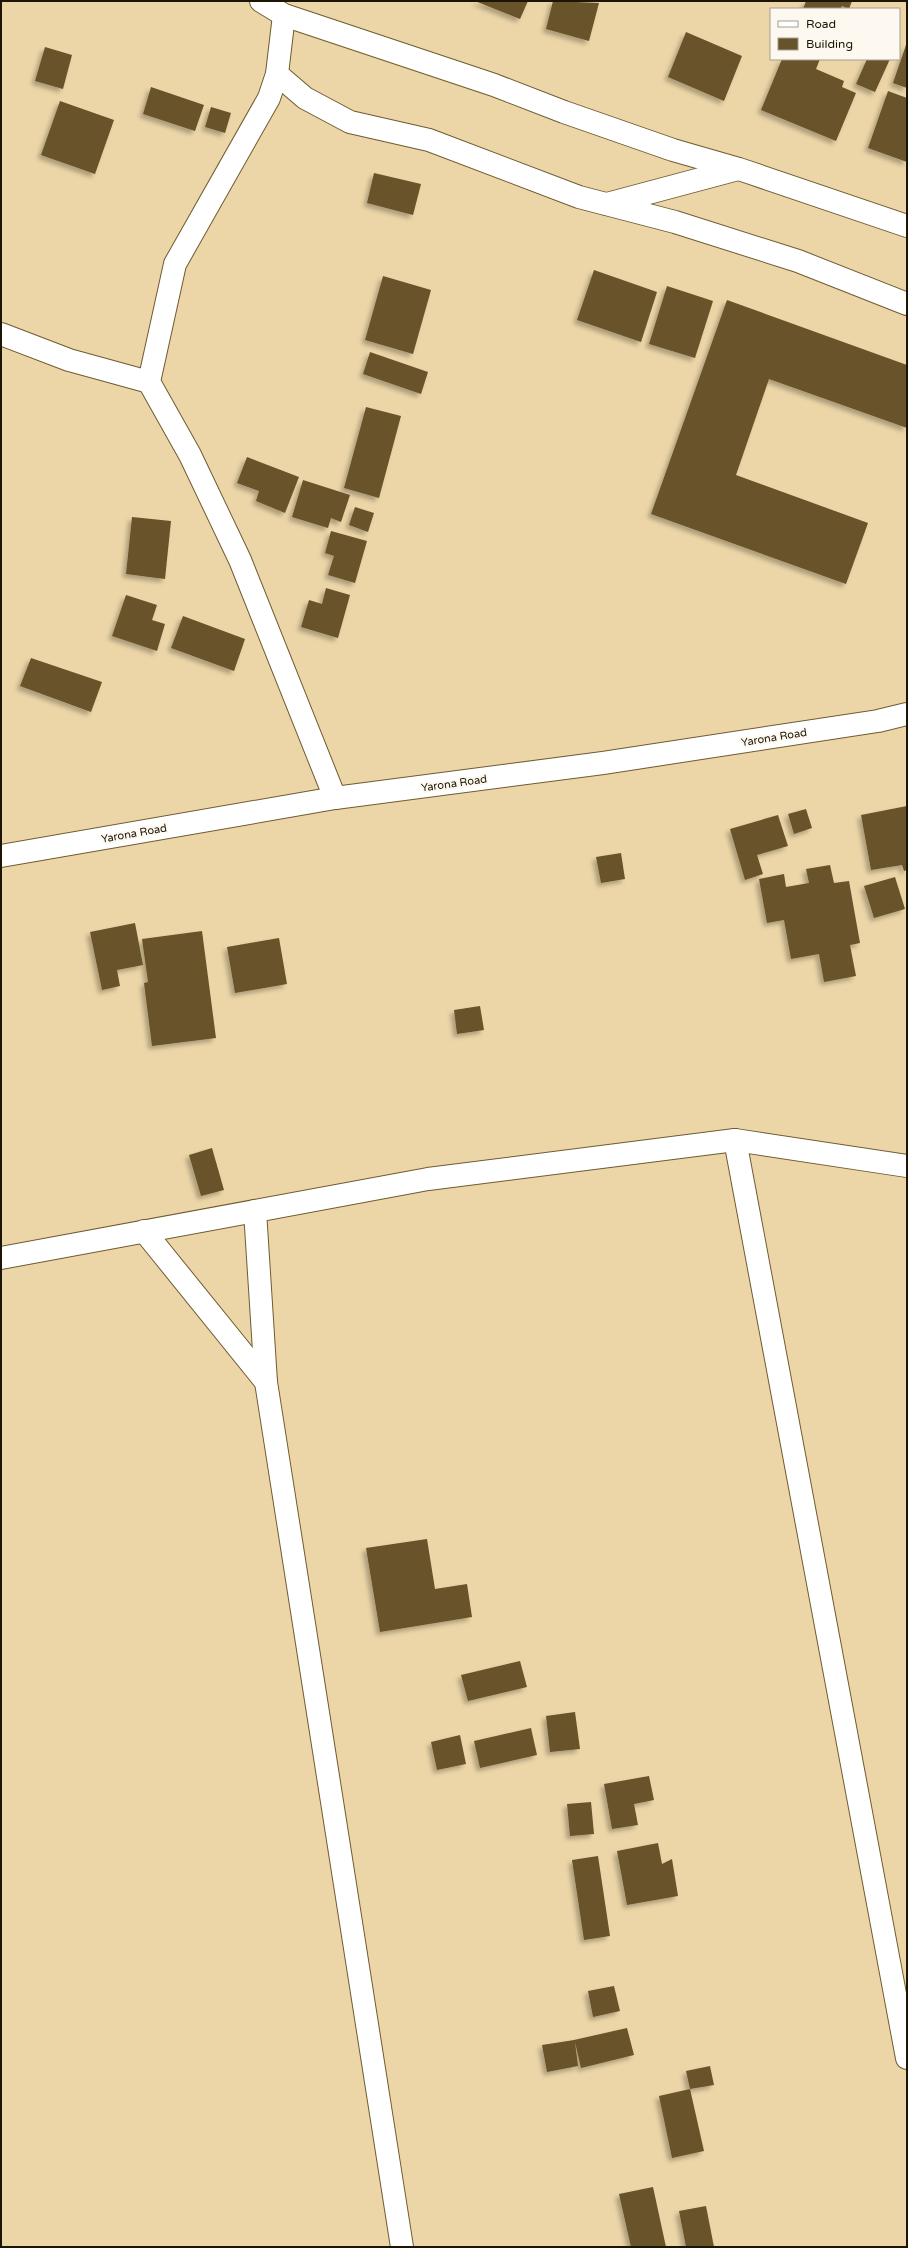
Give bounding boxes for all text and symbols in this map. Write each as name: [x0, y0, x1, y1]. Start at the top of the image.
legend: [770, 8, 900, 60]
text: Road: [806, 17, 836, 31]
text: Building: [806, 37, 853, 51]
street label: Yarona Road: [740, 726, 808, 749]
street label: Yarona Road: [420, 772, 488, 795]
street label: Yarona Road: [100, 821, 168, 846]

